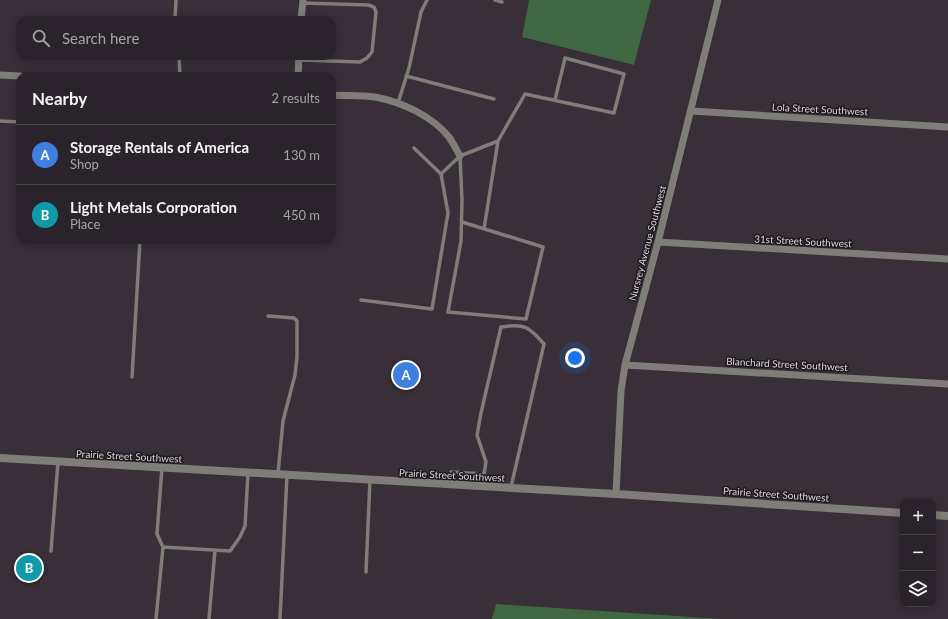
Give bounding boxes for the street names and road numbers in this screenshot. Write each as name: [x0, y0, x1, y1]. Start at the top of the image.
street label: Lola Street Southwest: [772, 100, 869, 118]
street label: Nursrey Avenue Southwest: [626, 183, 668, 302]
street label: 31st Street Southwest: [754, 232, 853, 250]
street label: Blanchard Street Southwest: [726, 355, 849, 373]
street label: Prairie Street Southwest: [76, 447, 183, 465]
street label: Prairie Street Southwest: [399, 466, 506, 484]
street label: Prairie Street Southwest: [723, 484, 830, 504]

